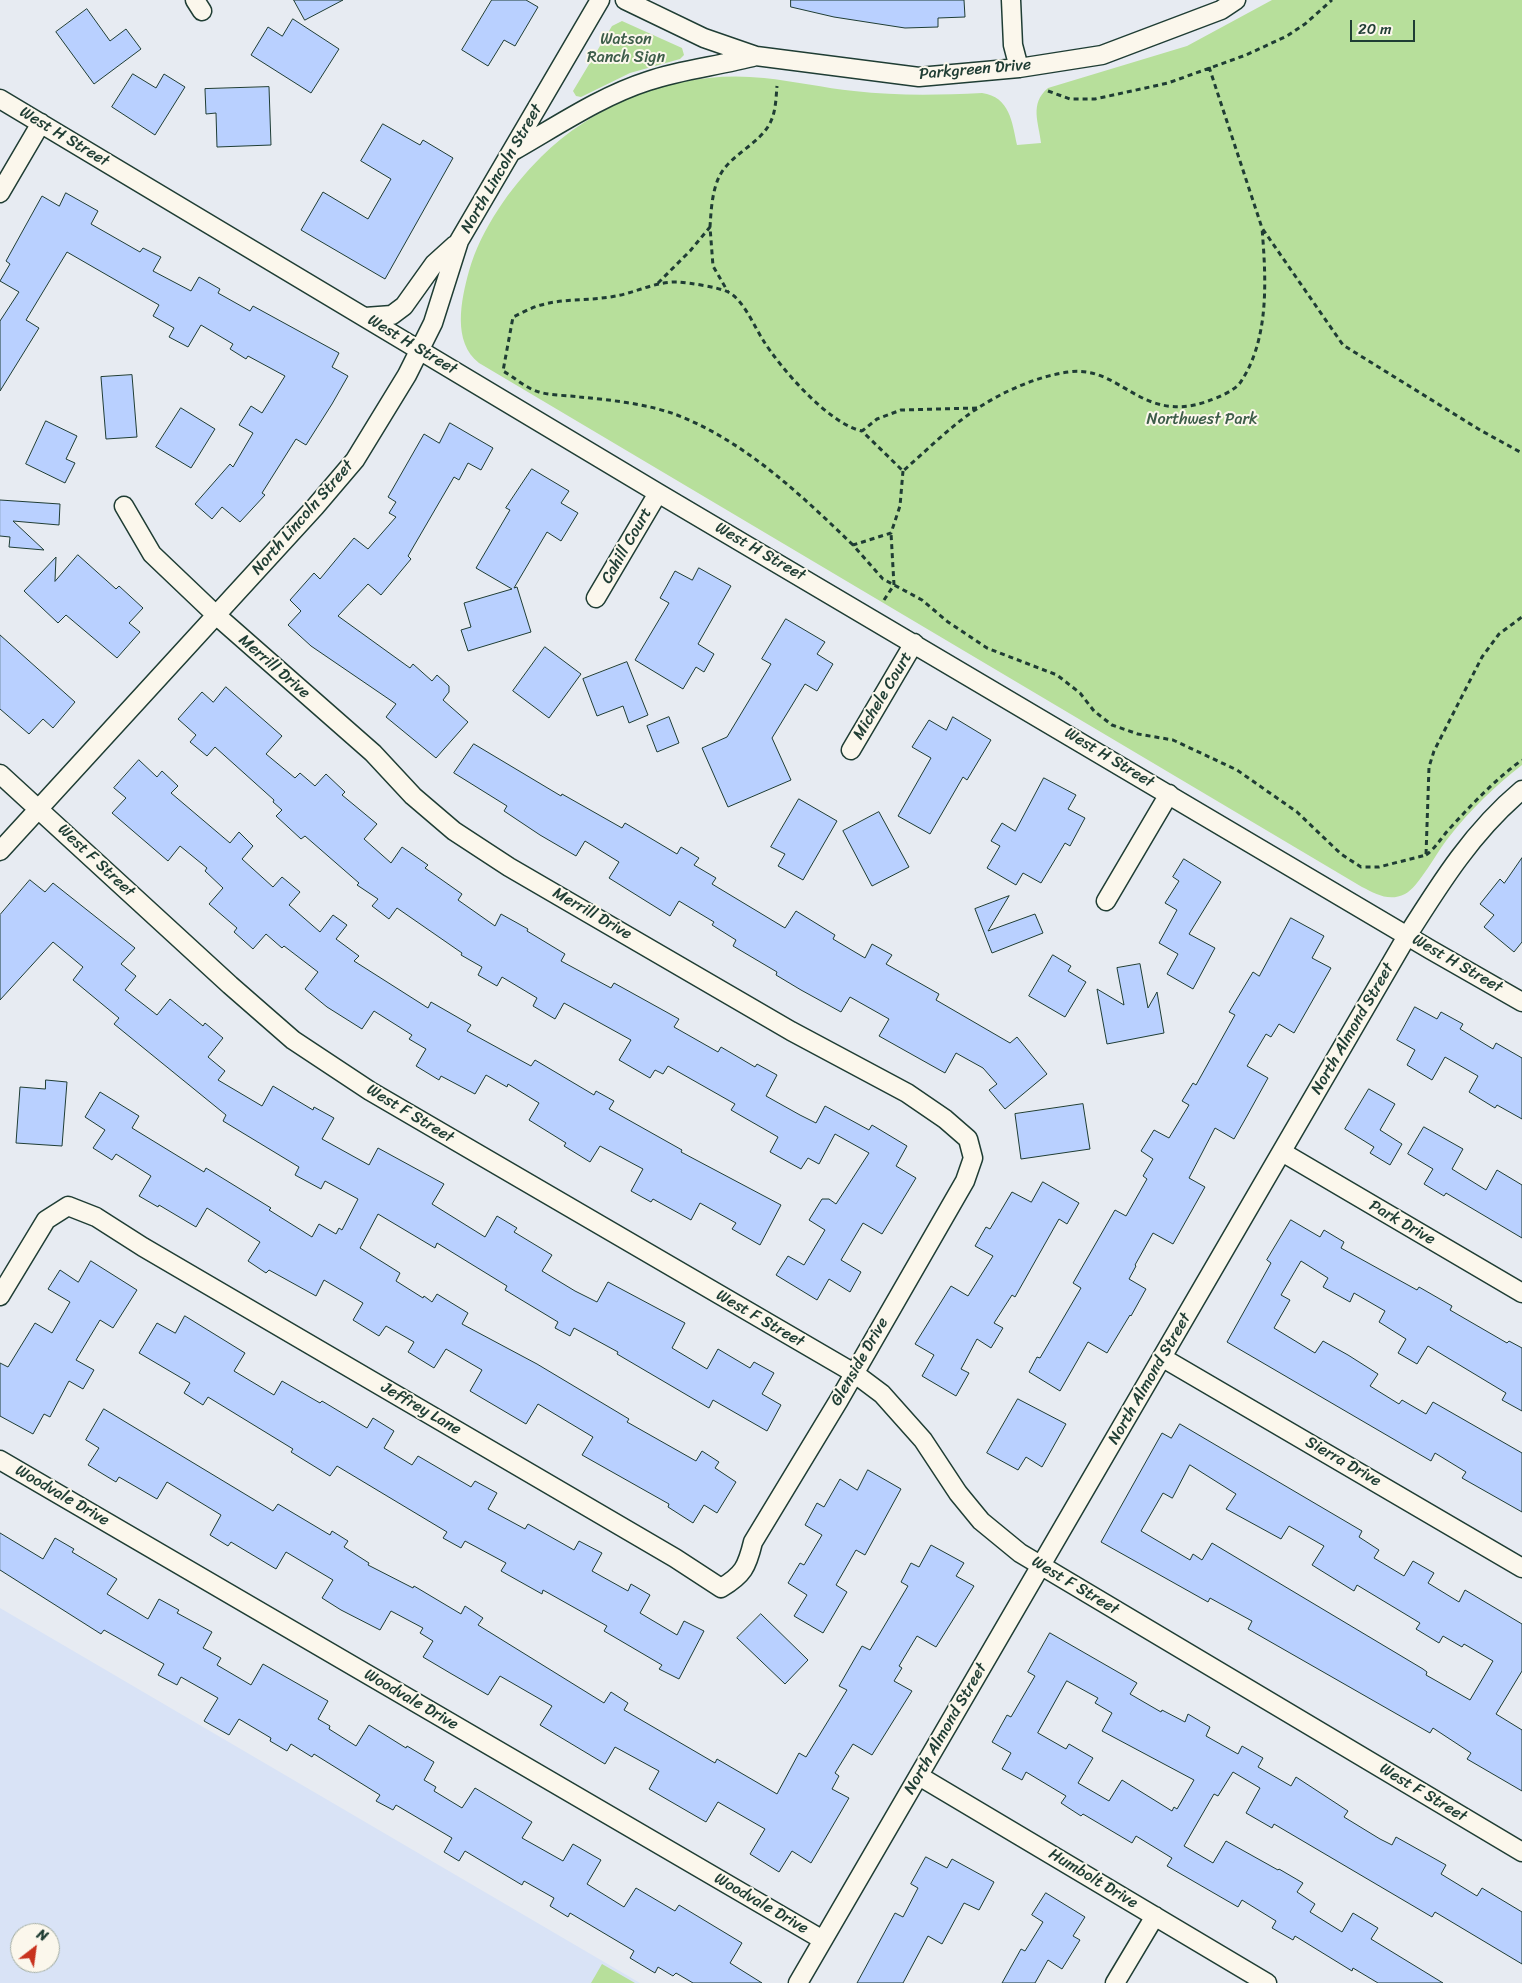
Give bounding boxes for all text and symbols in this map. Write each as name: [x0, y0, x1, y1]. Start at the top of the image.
scale bar: [1352, 10, 1417, 42]
text: 20 m: [1358, 16, 1392, 42]
park label: Watson Ranch Sign: [587, 30, 665, 68]
street label: Parkgreen Drive: [918, 56, 1032, 84]
street label: North Lincoln Street: [457, 101, 547, 237]
street label: West H Street: [16, 103, 112, 171]
street label: West H Street: [364, 311, 460, 379]
park label: Northwest Park: [1146, 410, 1258, 430]
street label: North Lincoln Street: [248, 457, 358, 579]
street label: Cahill Court: [598, 505, 656, 587]
street label: West H Street: [711, 518, 809, 586]
street label: Merrill Drive: [234, 631, 314, 703]
street label: Michele Court: [849, 649, 917, 743]
street label: West H Street: [1061, 724, 1157, 792]
street label: West F Street: [53, 820, 139, 902]
street label: Merrill Drive: [549, 884, 635, 944]
street label: West H Street: [1408, 930, 1506, 998]
street label: North Almond Street: [1308, 960, 1398, 1098]
street label: West F Street: [363, 1080, 457, 1148]
street label: Park Drive: [1366, 1196, 1438, 1250]
street label: West F Street: [713, 1286, 807, 1352]
street label: North Almond Street: [1105, 1310, 1195, 1448]
street label: Glenside Drive: [827, 1314, 893, 1410]
street label: Jeffrey Lane: [377, 1378, 465, 1440]
street label: Sierra Drive: [1302, 1433, 1384, 1491]
street label: Woodvale Drive: [11, 1461, 113, 1531]
street label: West F Street: [1028, 1552, 1122, 1620]
street label: North Almond Street: [901, 1660, 991, 1798]
street label: Woodvale Drive: [360, 1665, 462, 1735]
street label: West F Street: [1376, 1759, 1470, 1827]
street label: Humbolt Drive: [1045, 1845, 1141, 1913]
street label: Woodvale Drive: [710, 1869, 812, 1939]
text: N: [32, 1922, 53, 1949]
north arrow: [10, 1923, 60, 1973]

